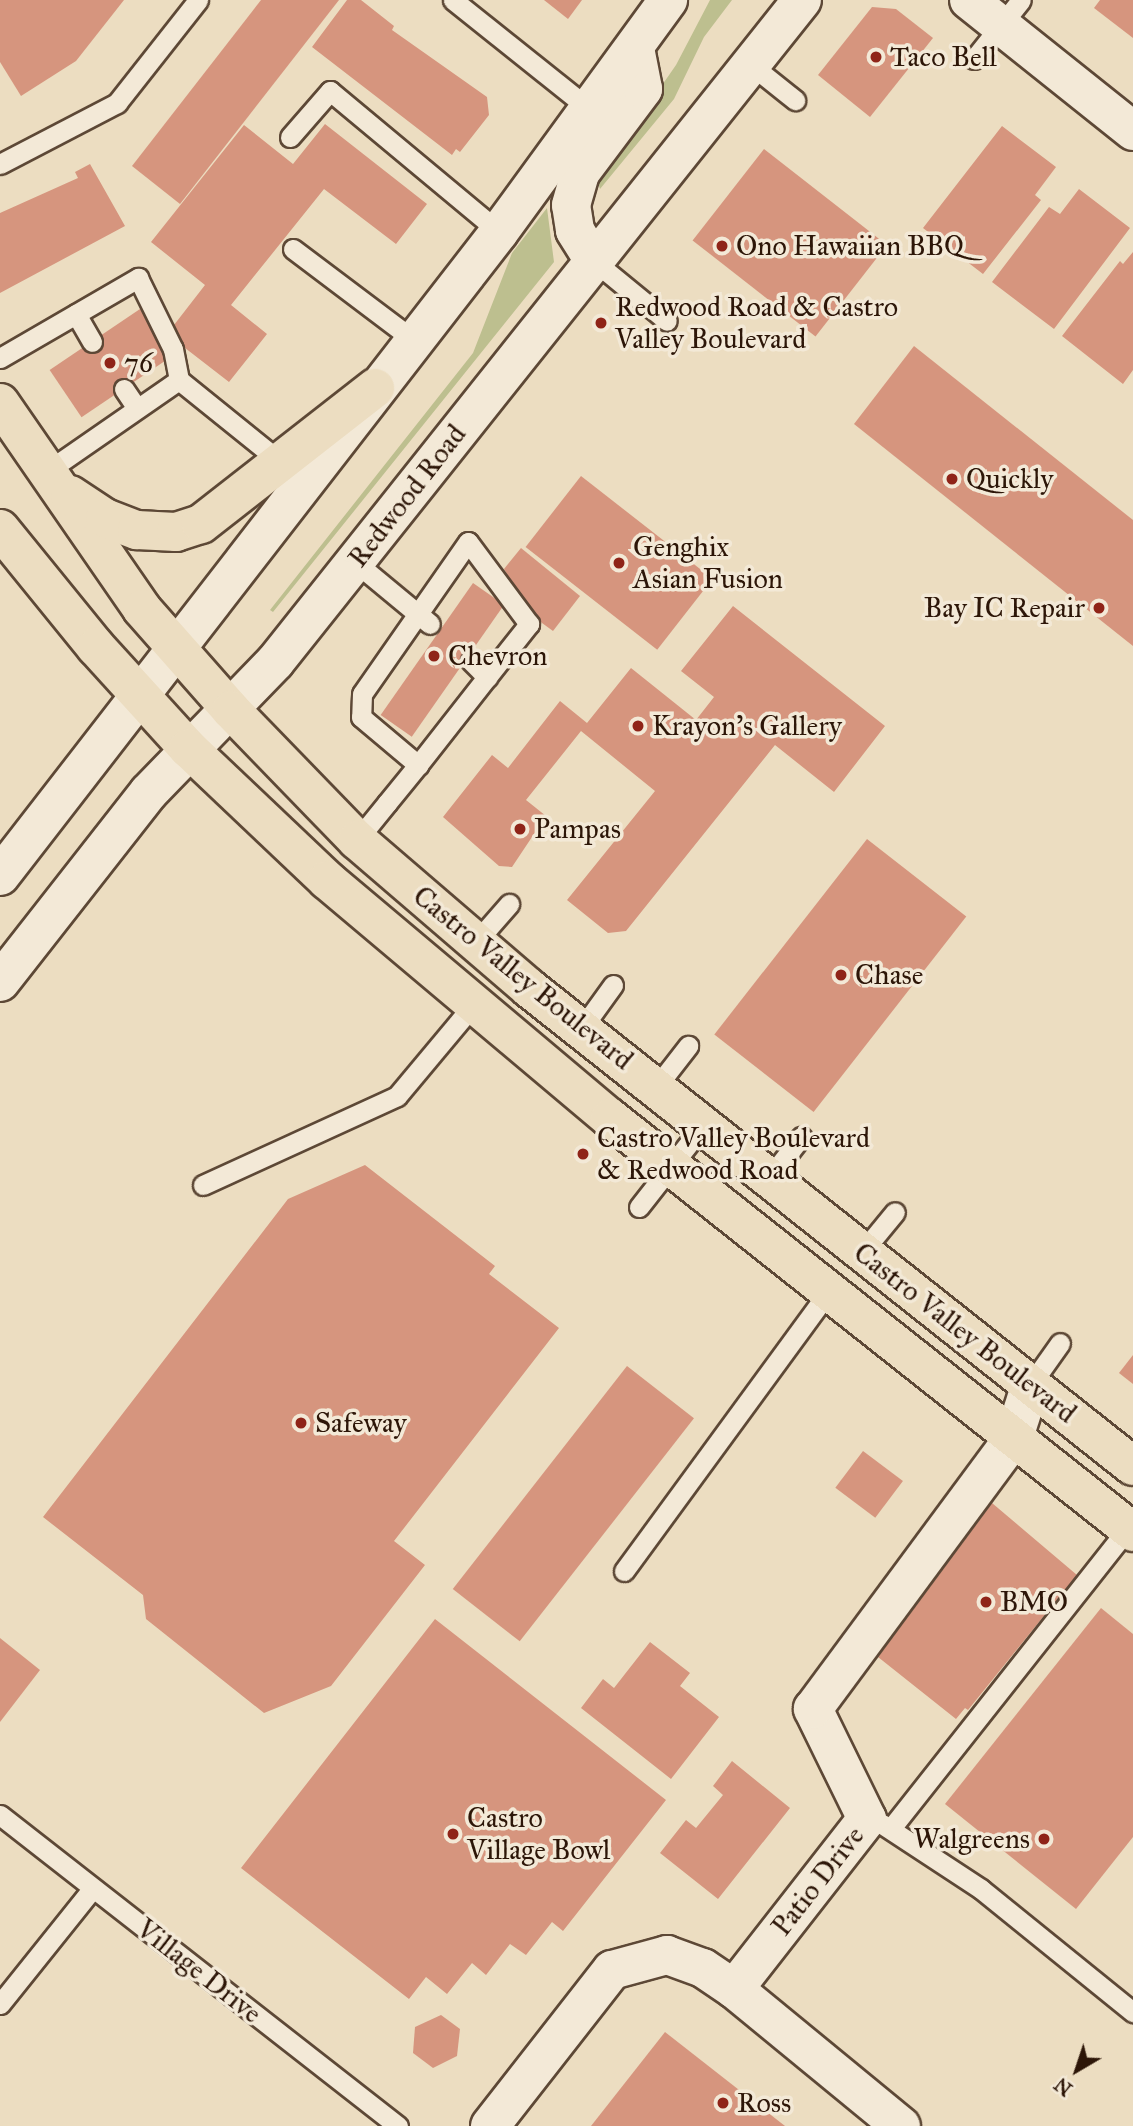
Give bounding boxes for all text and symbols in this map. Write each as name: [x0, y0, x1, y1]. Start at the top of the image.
place label: Taco Bell: [890, 40, 997, 74]
marker: Taco Bell: [868, 49, 884, 65]
place label: Ono Hawaiian BBQ: [736, 229, 964, 263]
marker: Ono Hawaiian BBQ: [714, 238, 730, 254]
place label: Redwood Road & Castro Valley Boulevard: [615, 290, 898, 356]
marker: Redwood Road & Castro Valley Boulevard: [593, 315, 609, 331]
place label: 76: [124, 346, 153, 380]
marker: 76: [102, 355, 118, 371]
street label: Redwood Road: [341, 418, 473, 574]
place label: Quickly: [966, 462, 1053, 496]
marker: Quickly: [944, 471, 960, 487]
place label: Genghix Asian Fusion: [633, 530, 783, 596]
marker: Genghix Asian Fusion: [611, 555, 627, 571]
place label: Bay IC Repair: [924, 591, 1085, 625]
marker: Bay IC Repair: [1091, 600, 1107, 616]
place label: Chevron: [448, 639, 547, 673]
marker: Chevron: [426, 648, 442, 664]
place label: Krayon's Gallery: [652, 709, 842, 743]
marker: Krayon's Gallery: [630, 718, 646, 734]
place label: Pampas: [534, 812, 621, 846]
marker: Pampas: [512, 821, 528, 837]
street label: Castro Valley Boulevard: [406, 879, 640, 1077]
place label: Chase: [855, 958, 923, 992]
marker: Chase: [833, 967, 849, 983]
place label: Castro Valley Boulevard & Redwood Road: [597, 1121, 870, 1187]
marker: Castro Valley Boulevard & Redwood Road: [575, 1146, 591, 1162]
street label: Castro Valley Boulevard: [847, 1236, 1083, 1430]
place label: Safeway: [315, 1406, 407, 1440]
marker: Safeway: [293, 1415, 309, 1431]
place label: BMO: [1000, 1585, 1068, 1619]
marker: BMO: [978, 1594, 994, 1610]
place label: Castro Village Bowl: [467, 1801, 610, 1867]
street label: Patio Drive: [765, 1819, 871, 1943]
place label: Walgreens: [913, 1822, 1030, 1856]
marker: Castro Village Bowl: [445, 1826, 461, 1842]
marker: Walgreens: [1036, 1831, 1052, 1847]
street label: Village Drive: [130, 1912, 268, 2030]
north arrow: [1042, 2035, 1112, 2105]
text: N: [1050, 2073, 1077, 2101]
place label: Ross: [737, 2086, 791, 2120]
marker: Ross: [715, 2095, 731, 2111]

